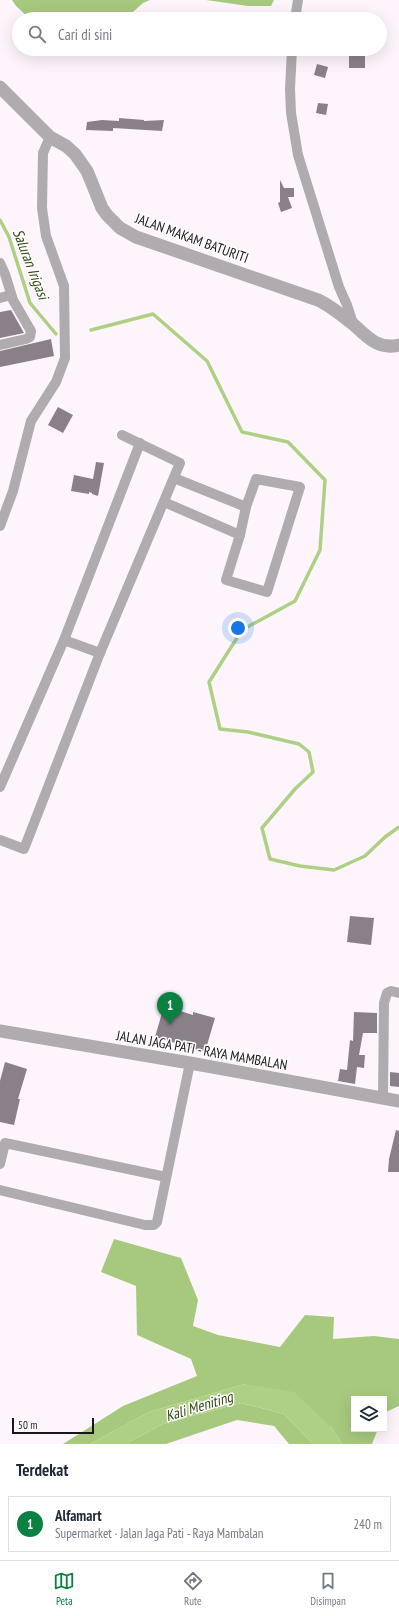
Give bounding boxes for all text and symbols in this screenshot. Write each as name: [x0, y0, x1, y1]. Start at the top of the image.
search box: [12, 12, 387, 56]
icon: search: [26, 23, 48, 45]
text: Cari di sini: [58, 25, 112, 44]
street label: JALAN MAKAM BATURITI: [132, 209, 251, 267]
water label: Saluran Irigasi: [9, 226, 54, 304]
your location: [228, 618, 248, 638]
pin: 1: [157, 992, 183, 1025]
street label: JALAN JAGA PATI - RAYA MAMBALAN: [114, 1026, 289, 1074]
water label: Kali Meniting: [163, 1386, 236, 1425]
map controls: [351, 1396, 387, 1432]
button: layers: [351, 1396, 387, 1432]
scale bar: [12, 1416, 94, 1435]
text: 50 m: [18, 1418, 37, 1432]
text: Terdekat: [16, 1459, 68, 1481]
text: Alfamart: [55, 1506, 102, 1525]
text: 1: [27, 1516, 33, 1533]
text: 240 m: [353, 1516, 382, 1533]
text: Supermarket · Jalan Jaga Pati - Raya Mambalan: [55, 1525, 264, 1542]
tab: Peta: [53, 1570, 75, 1608]
tab: Rute: [182, 1570, 204, 1608]
tab: Disimpan: [310, 1570, 346, 1608]

